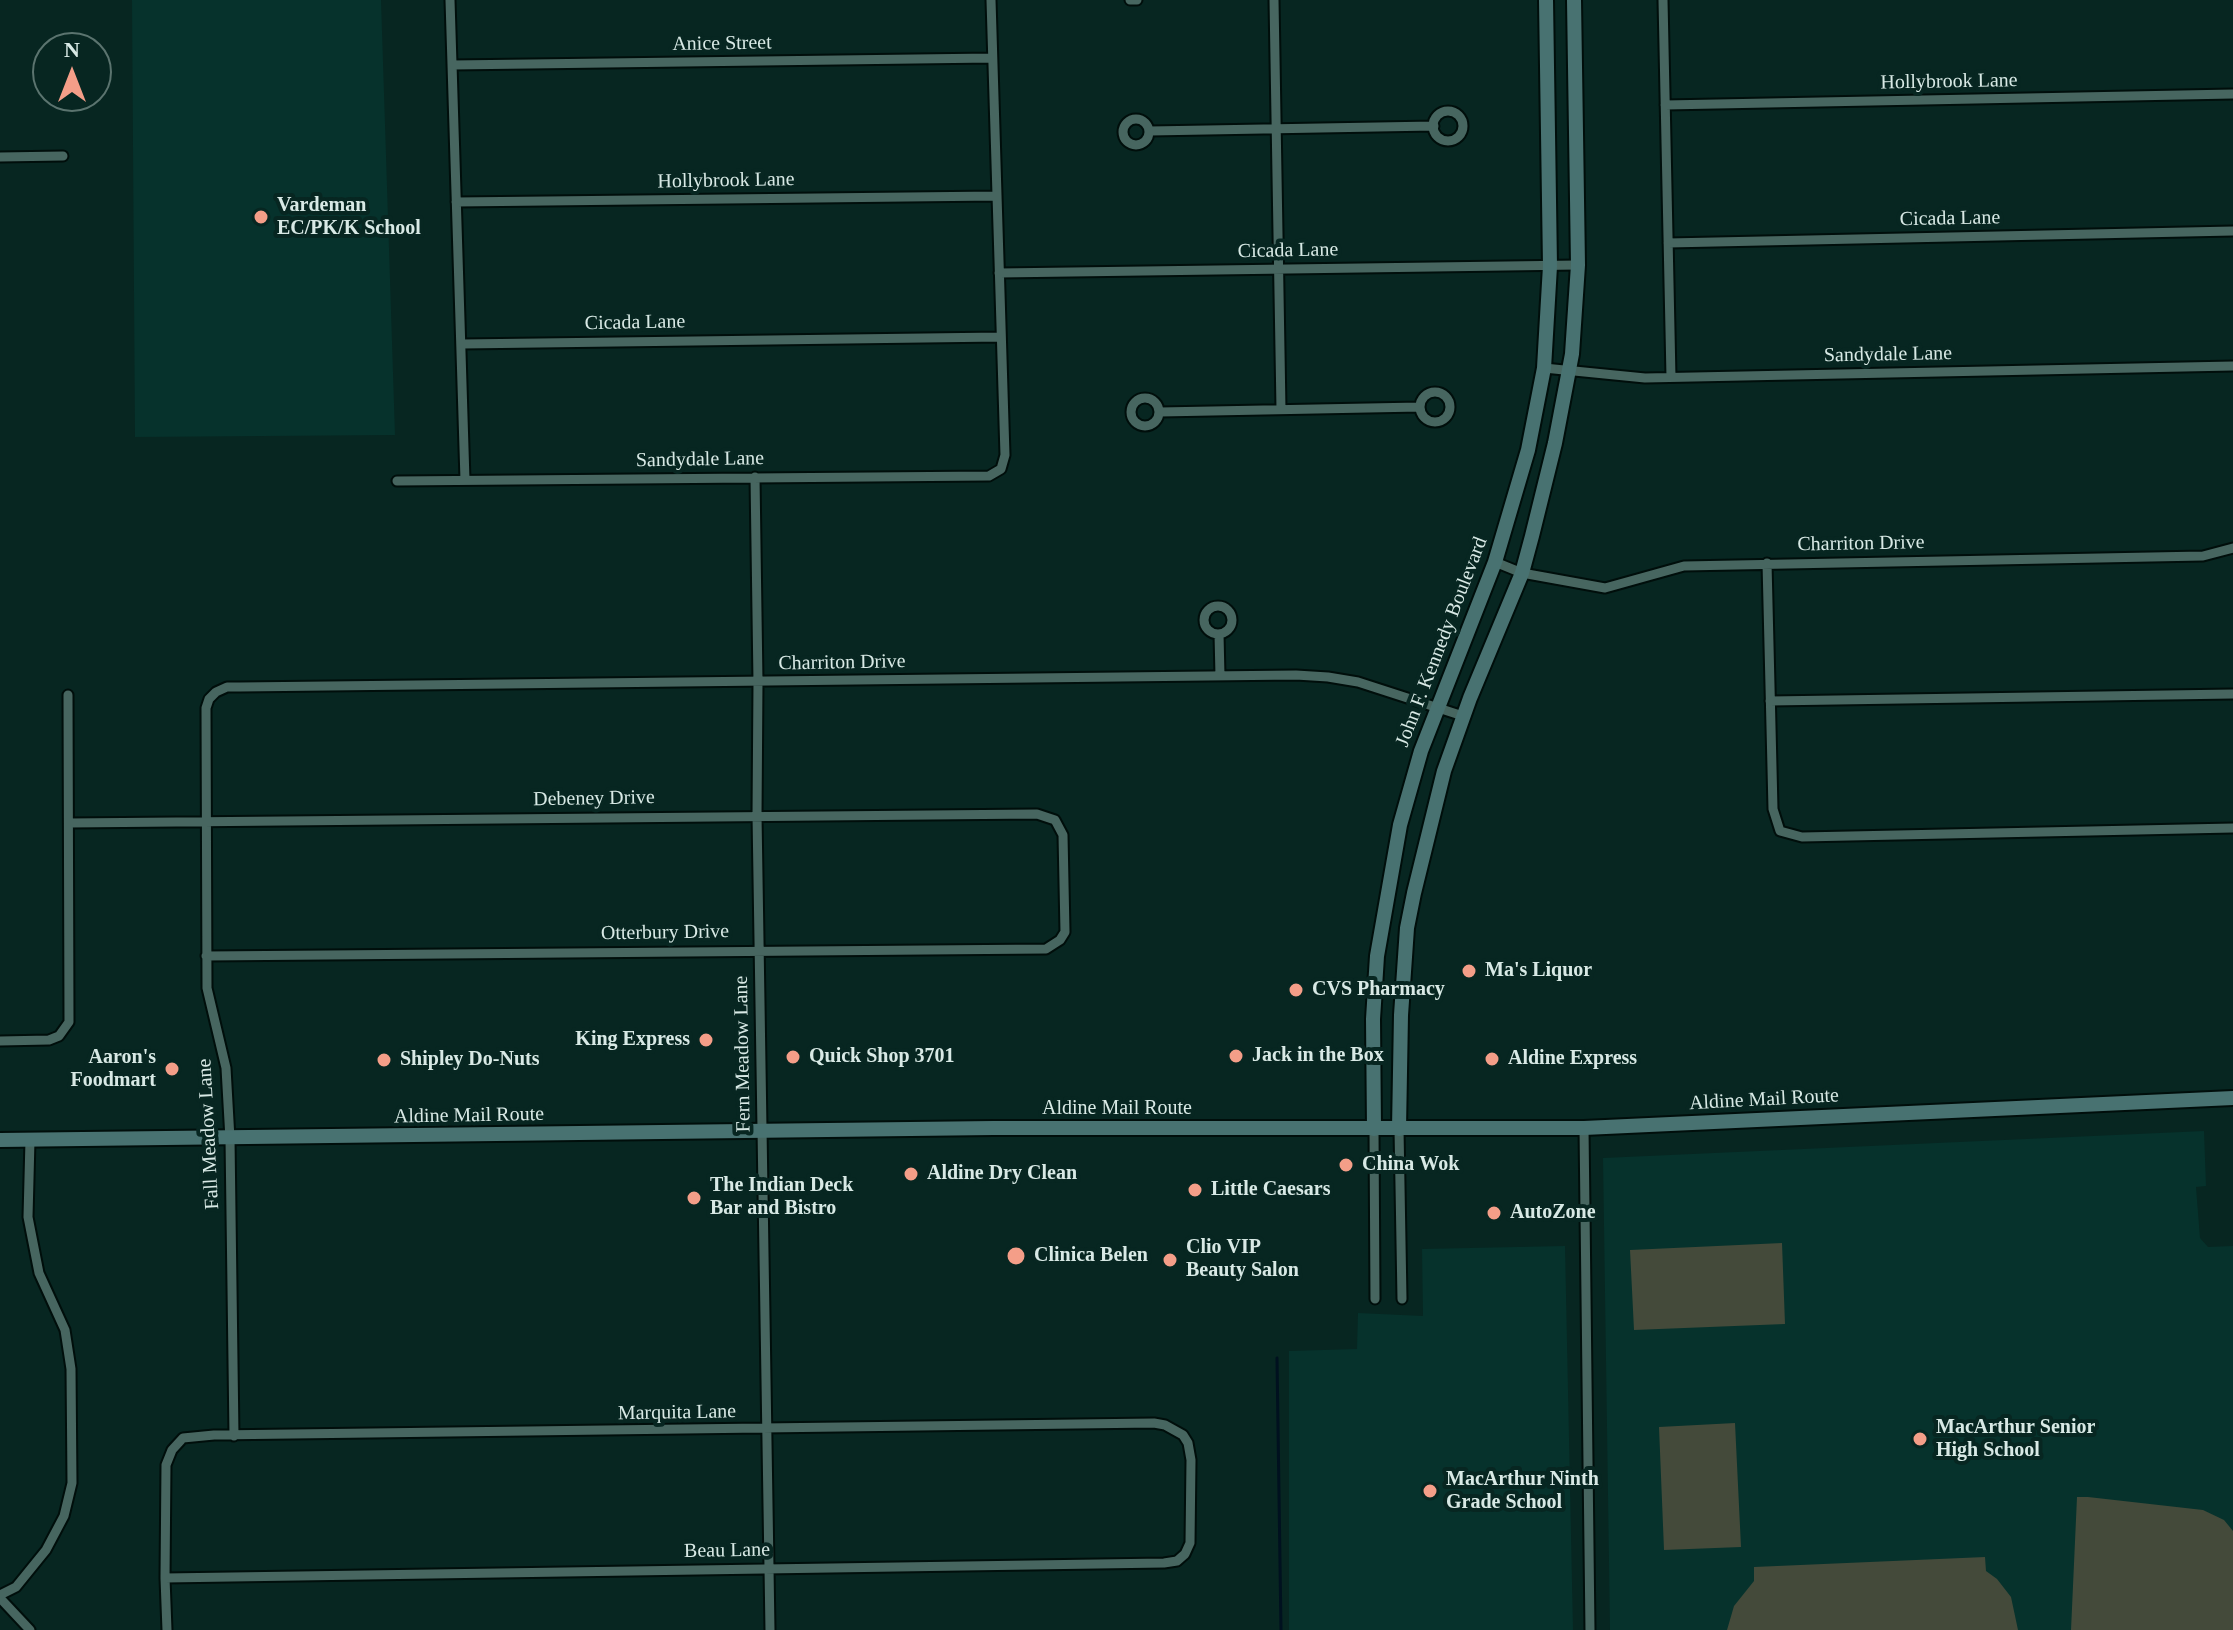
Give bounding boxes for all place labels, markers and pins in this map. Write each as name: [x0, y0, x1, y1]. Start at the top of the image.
place label: Vardeman EC/PK/K School: [277, 194, 421, 241]
marker: Vardeman EC/PK/K School: [252, 208, 270, 226]
place label: Ma's Liquor: [1485, 959, 1592, 983]
marker: Ma's Liquor: [1460, 962, 1478, 980]
place label: CVS Pharmacy: [1312, 978, 1445, 1002]
marker: CVS Pharmacy: [1287, 981, 1305, 999]
place label: King Express: [575, 1028, 690, 1052]
marker: King Express: [697, 1031, 715, 1049]
place label: Jack in the Box: [1252, 1044, 1384, 1068]
place label: Quick Shop 3701: [809, 1045, 955, 1069]
place label: Aaron's Foodmart: [70, 1046, 156, 1093]
marker: Jack in the Box: [1227, 1047, 1245, 1065]
place label: Aldine Express: [1508, 1047, 1637, 1071]
place label: Shipley Do-Nuts: [400, 1048, 539, 1072]
marker: Quick Shop 3701: [784, 1048, 802, 1066]
marker: Aldine Express: [1483, 1050, 1501, 1068]
marker: Shipley Do-Nuts: [375, 1051, 393, 1069]
marker: Aaron's Foodmart: [163, 1060, 181, 1078]
place label: China Wok: [1362, 1153, 1459, 1177]
marker: China Wok: [1337, 1156, 1355, 1174]
place label: Aldine Dry Clean: [927, 1162, 1077, 1186]
marker: Aldine Dry Clean: [902, 1165, 920, 1183]
place label: The Indian Deck Bar and Bistro: [710, 1174, 853, 1221]
place label: Little Caesars: [1211, 1178, 1330, 1202]
marker: Little Caesars: [1186, 1181, 1204, 1199]
marker: The Indian Deck Bar and Bistro: [685, 1189, 703, 1207]
place label: AutoZone: [1510, 1201, 1596, 1225]
marker: AutoZone: [1485, 1204, 1503, 1222]
place label: Clio VIP Beauty Salon: [1186, 1236, 1299, 1283]
place label: Clinica Belen: [1034, 1244, 1148, 1268]
marker: Clinica Belen: [1005, 1245, 1027, 1267]
marker: Clio VIP Beauty Salon: [1161, 1251, 1179, 1269]
place label: MacArthur Senior High School: [1936, 1416, 2095, 1463]
marker: MacArthur Senior High School: [1911, 1430, 1929, 1448]
place label: MacArthur Ninth Grade School: [1446, 1468, 1599, 1515]
marker: MacArthur Ninth Grade School: [1421, 1482, 1439, 1500]

